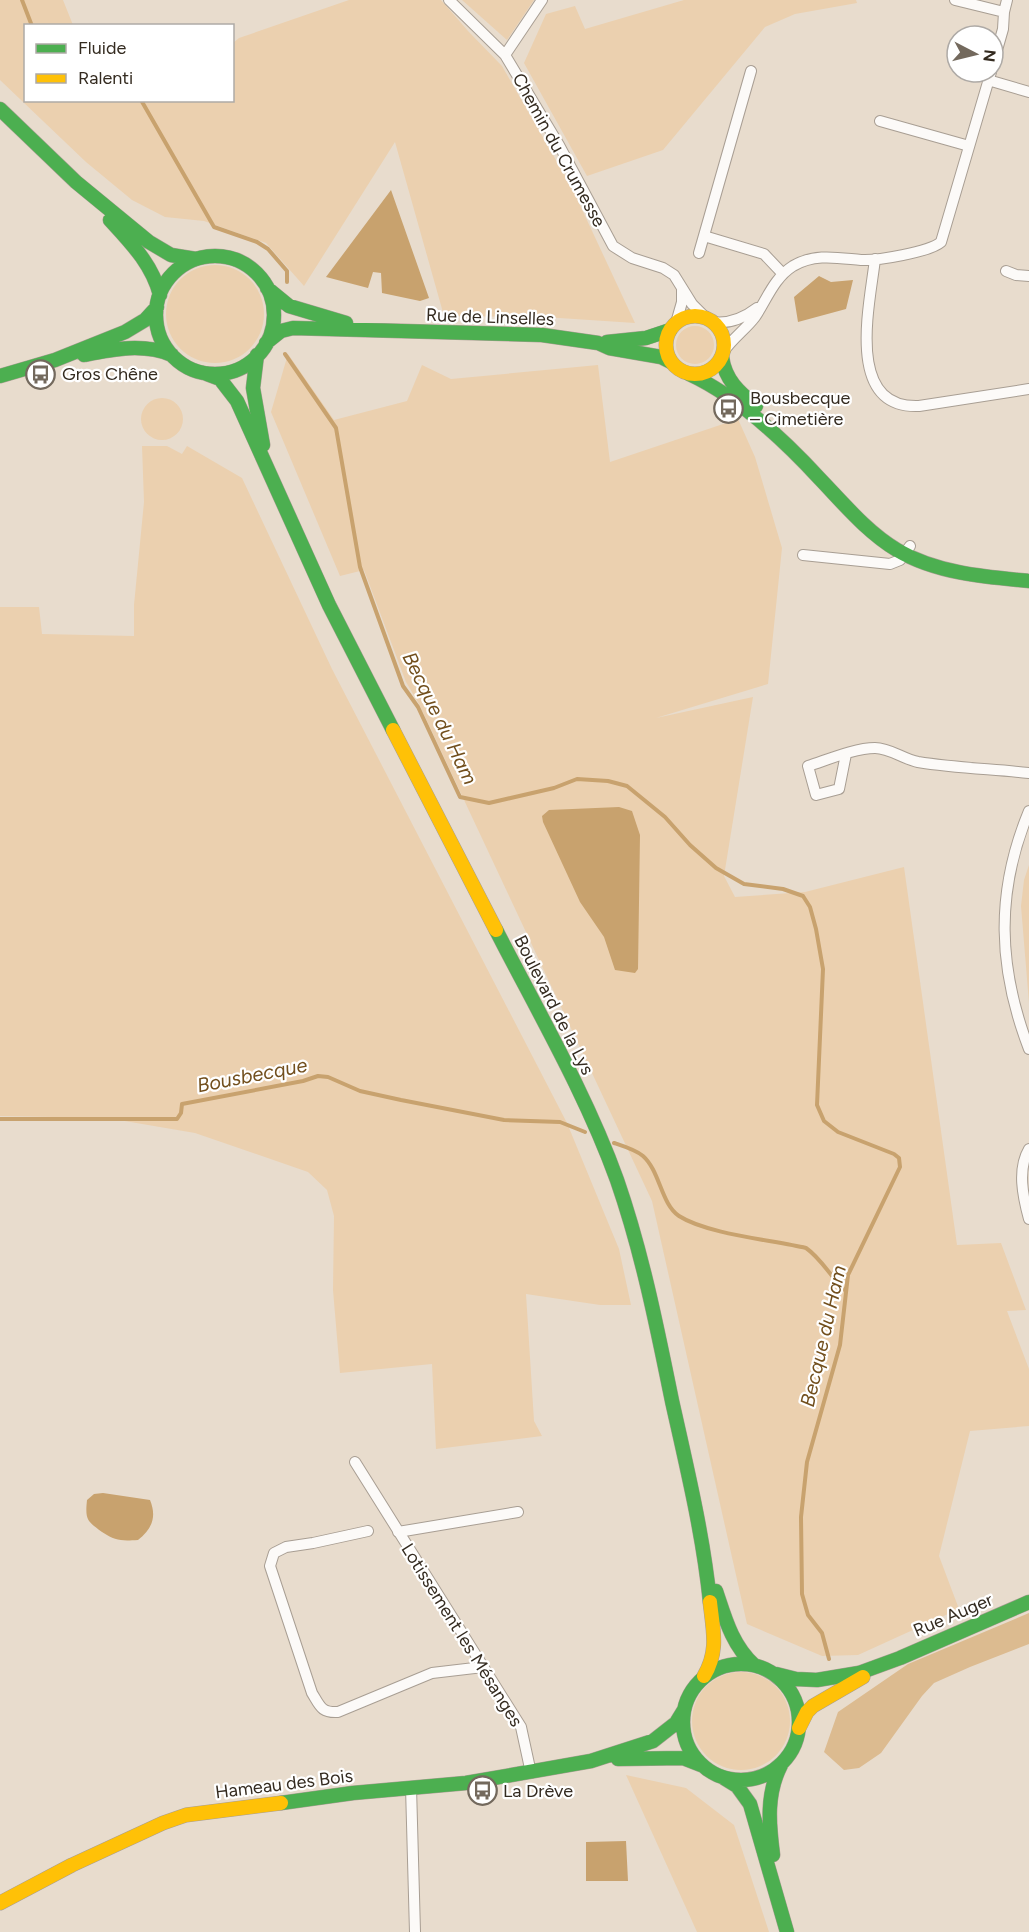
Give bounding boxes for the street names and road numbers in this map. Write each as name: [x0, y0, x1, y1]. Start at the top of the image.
street label: Chemin du Crumesse: [508, 69, 611, 231]
street label: Rue de Linselles: [425, 304, 555, 330]
street label: Boulevard de la Lys: [509, 931, 599, 1079]
street label: Lotissement les Mésanges: [397, 1539, 527, 1731]
street label: Rue Auger: [910, 1588, 996, 1642]
street label: Hameau des Bois: [214, 1765, 354, 1803]

